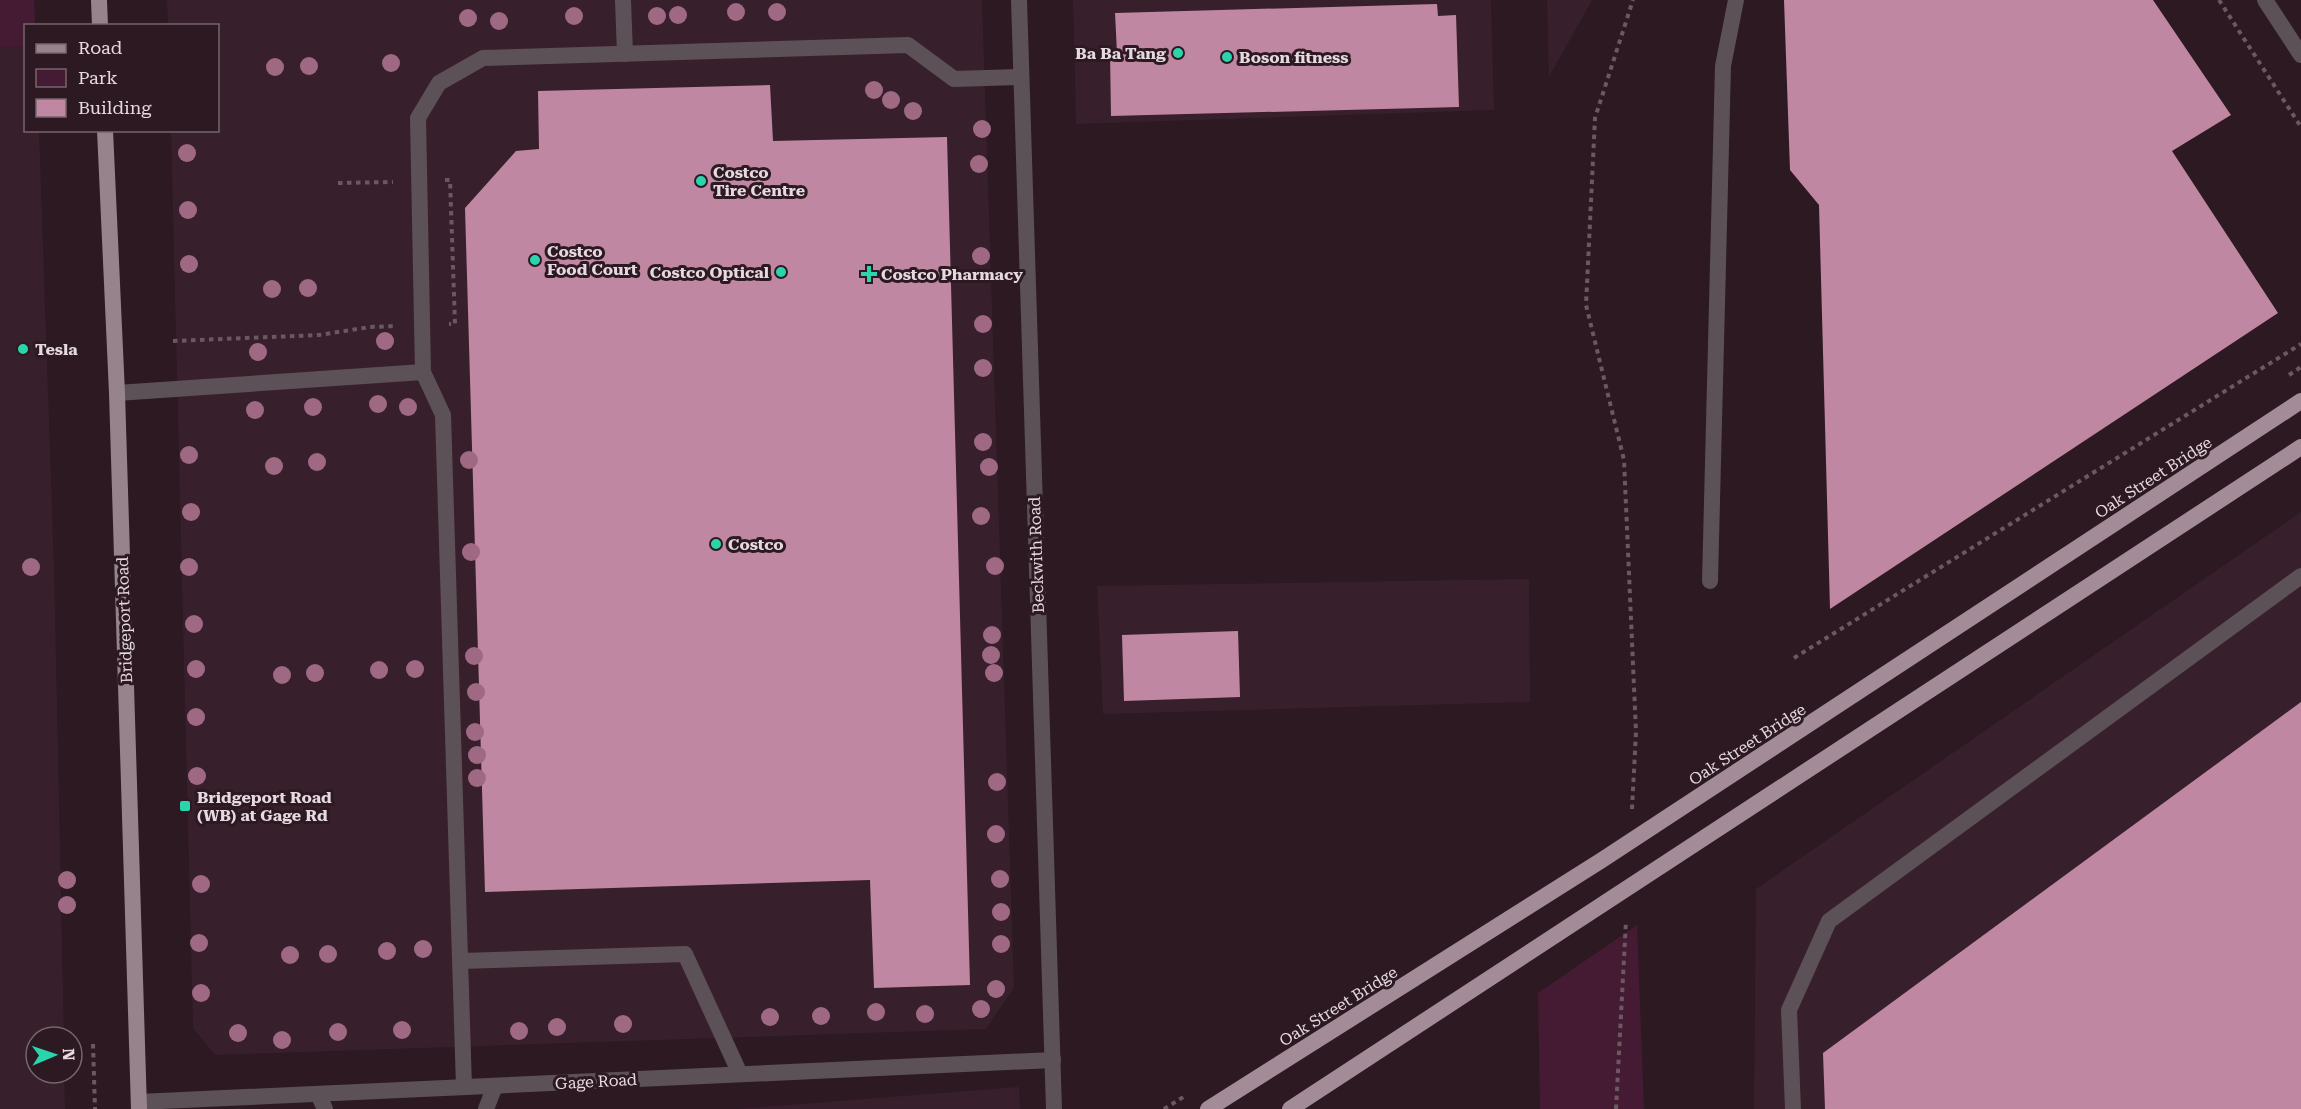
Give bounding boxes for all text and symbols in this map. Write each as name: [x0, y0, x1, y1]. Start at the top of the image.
legend: [24, 24, 219, 132]
text: Road: [78, 37, 123, 58]
place label: Ba Ba Tang: [1075, 44, 1166, 63]
marker: Ba Ba Tang: [1171, 46, 1185, 60]
place label: Boson fitness: [1239, 48, 1349, 67]
marker: Boson fitness: [1220, 50, 1234, 64]
text: Park: [78, 67, 118, 88]
text: Building: [78, 97, 152, 118]
place label: Costco Tire Centre: [713, 163, 805, 200]
marker: Costco Tire Centre: [694, 174, 708, 188]
place label: Costco Food Court: [547, 242, 638, 279]
marker: Costco Food Court: [528, 253, 542, 267]
place label: Costco Optical: [650, 263, 770, 282]
marker: Costco Optical: [774, 265, 788, 279]
place label: Costco Pharmacy: [881, 265, 1023, 284]
marker: Costco Pharmacy: [862, 267, 876, 281]
place label: Tesla: [35, 340, 78, 359]
marker: Tesla: [16, 342, 30, 356]
street label: Oak Street Bridge: [2091, 432, 2215, 522]
street label: Beckwith Road: [1025, 496, 1048, 614]
place label: Costco: [728, 535, 784, 554]
marker: Costco: [709, 537, 723, 551]
street label: Bridgeport Road: [113, 556, 136, 684]
street label: Oak Street Bridge: [1685, 699, 1809, 789]
place label: Bridgeport Road (WB) at Gage Rd: [197, 788, 332, 825]
marker: Bridgeport Road (WB) at Gage Rd: [178, 799, 192, 813]
street label: Oak Street Bridge: [1276, 962, 1401, 1050]
north arrow: [24, 1025, 84, 1085]
text: N: [59, 1048, 78, 1061]
street label: Gage Road: [554, 1070, 638, 1093]

